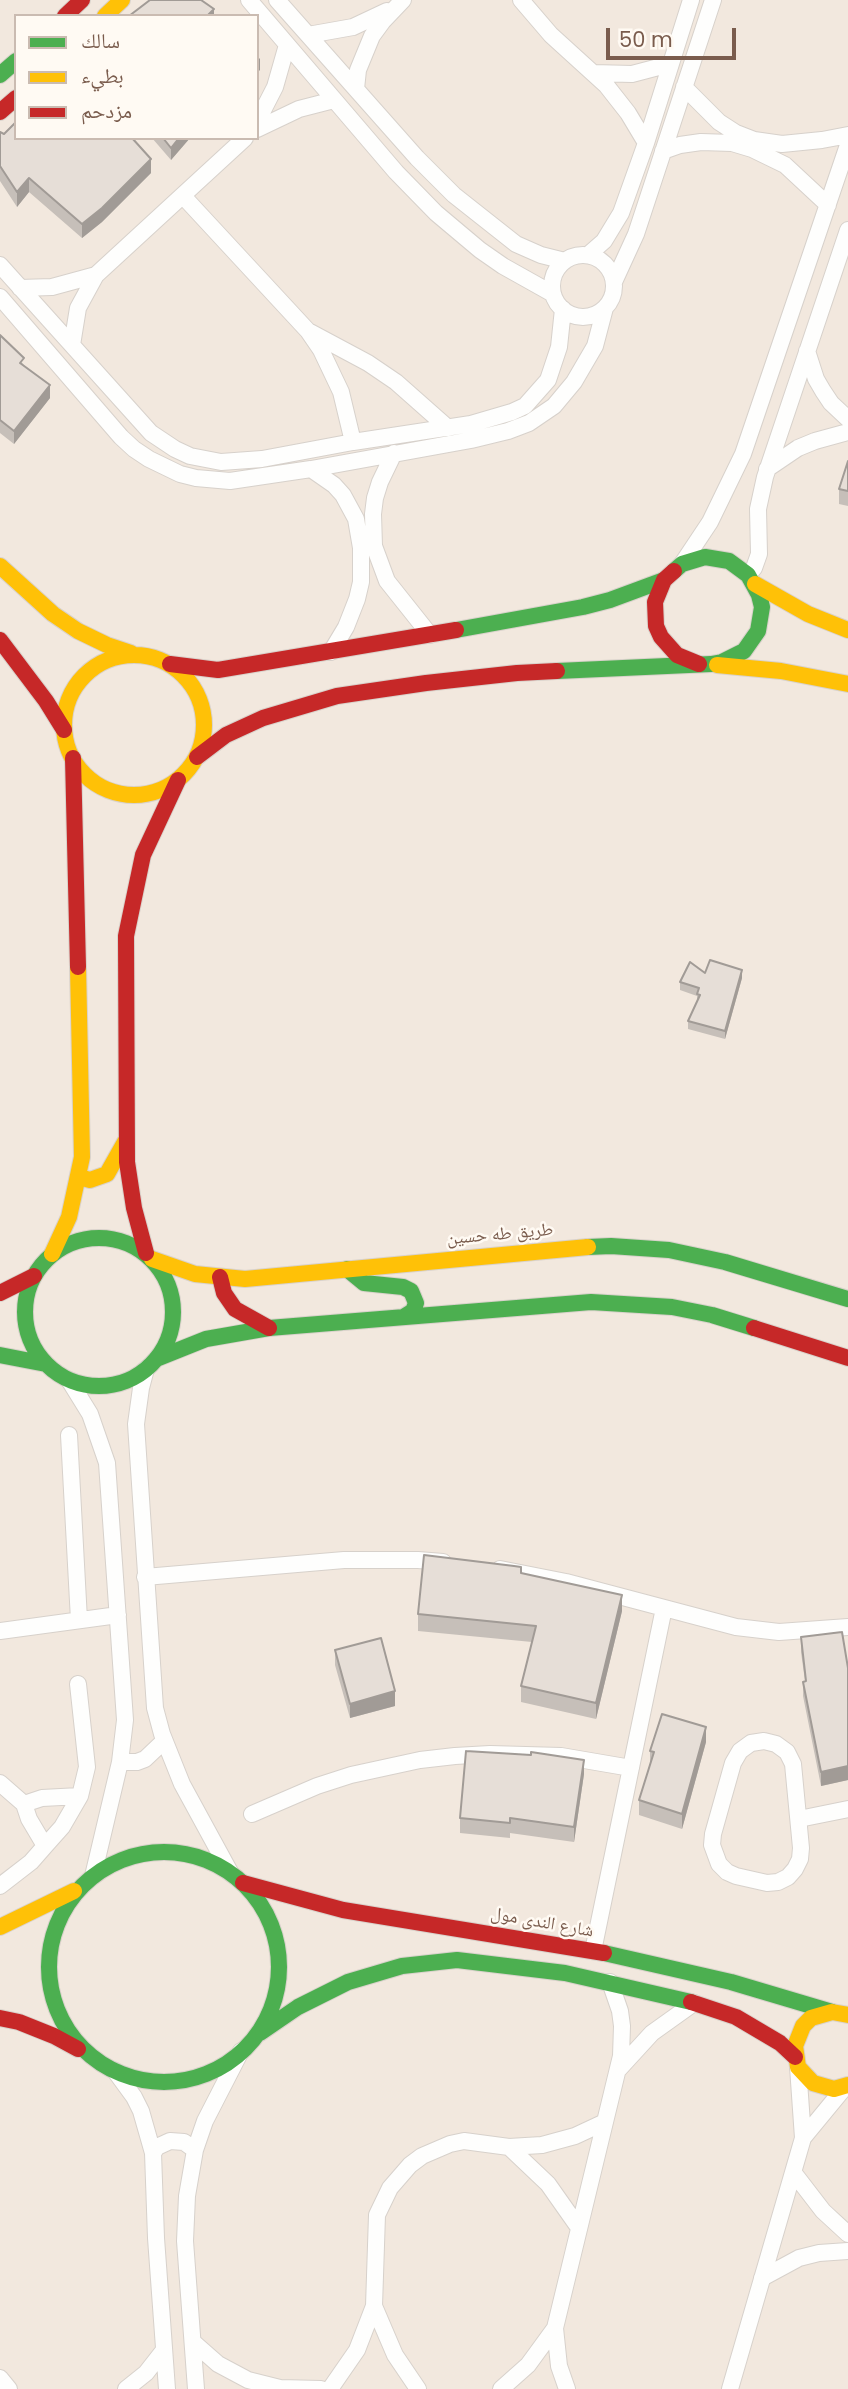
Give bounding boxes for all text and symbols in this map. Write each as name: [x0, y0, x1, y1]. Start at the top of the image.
legend: [14, 14, 259, 140]
scale bar: [610, 14, 740, 58]
text: 50 m: [619, 25, 673, 54]
text: سالك: [81, 26, 120, 55]
text: بطيء: [81, 61, 124, 90]
text: مزدحم: [81, 96, 132, 125]
street label: طريق طه حسين: [446, 1220, 554, 1250]
street label: شارع الندى مول: [489, 1903, 595, 1943]

